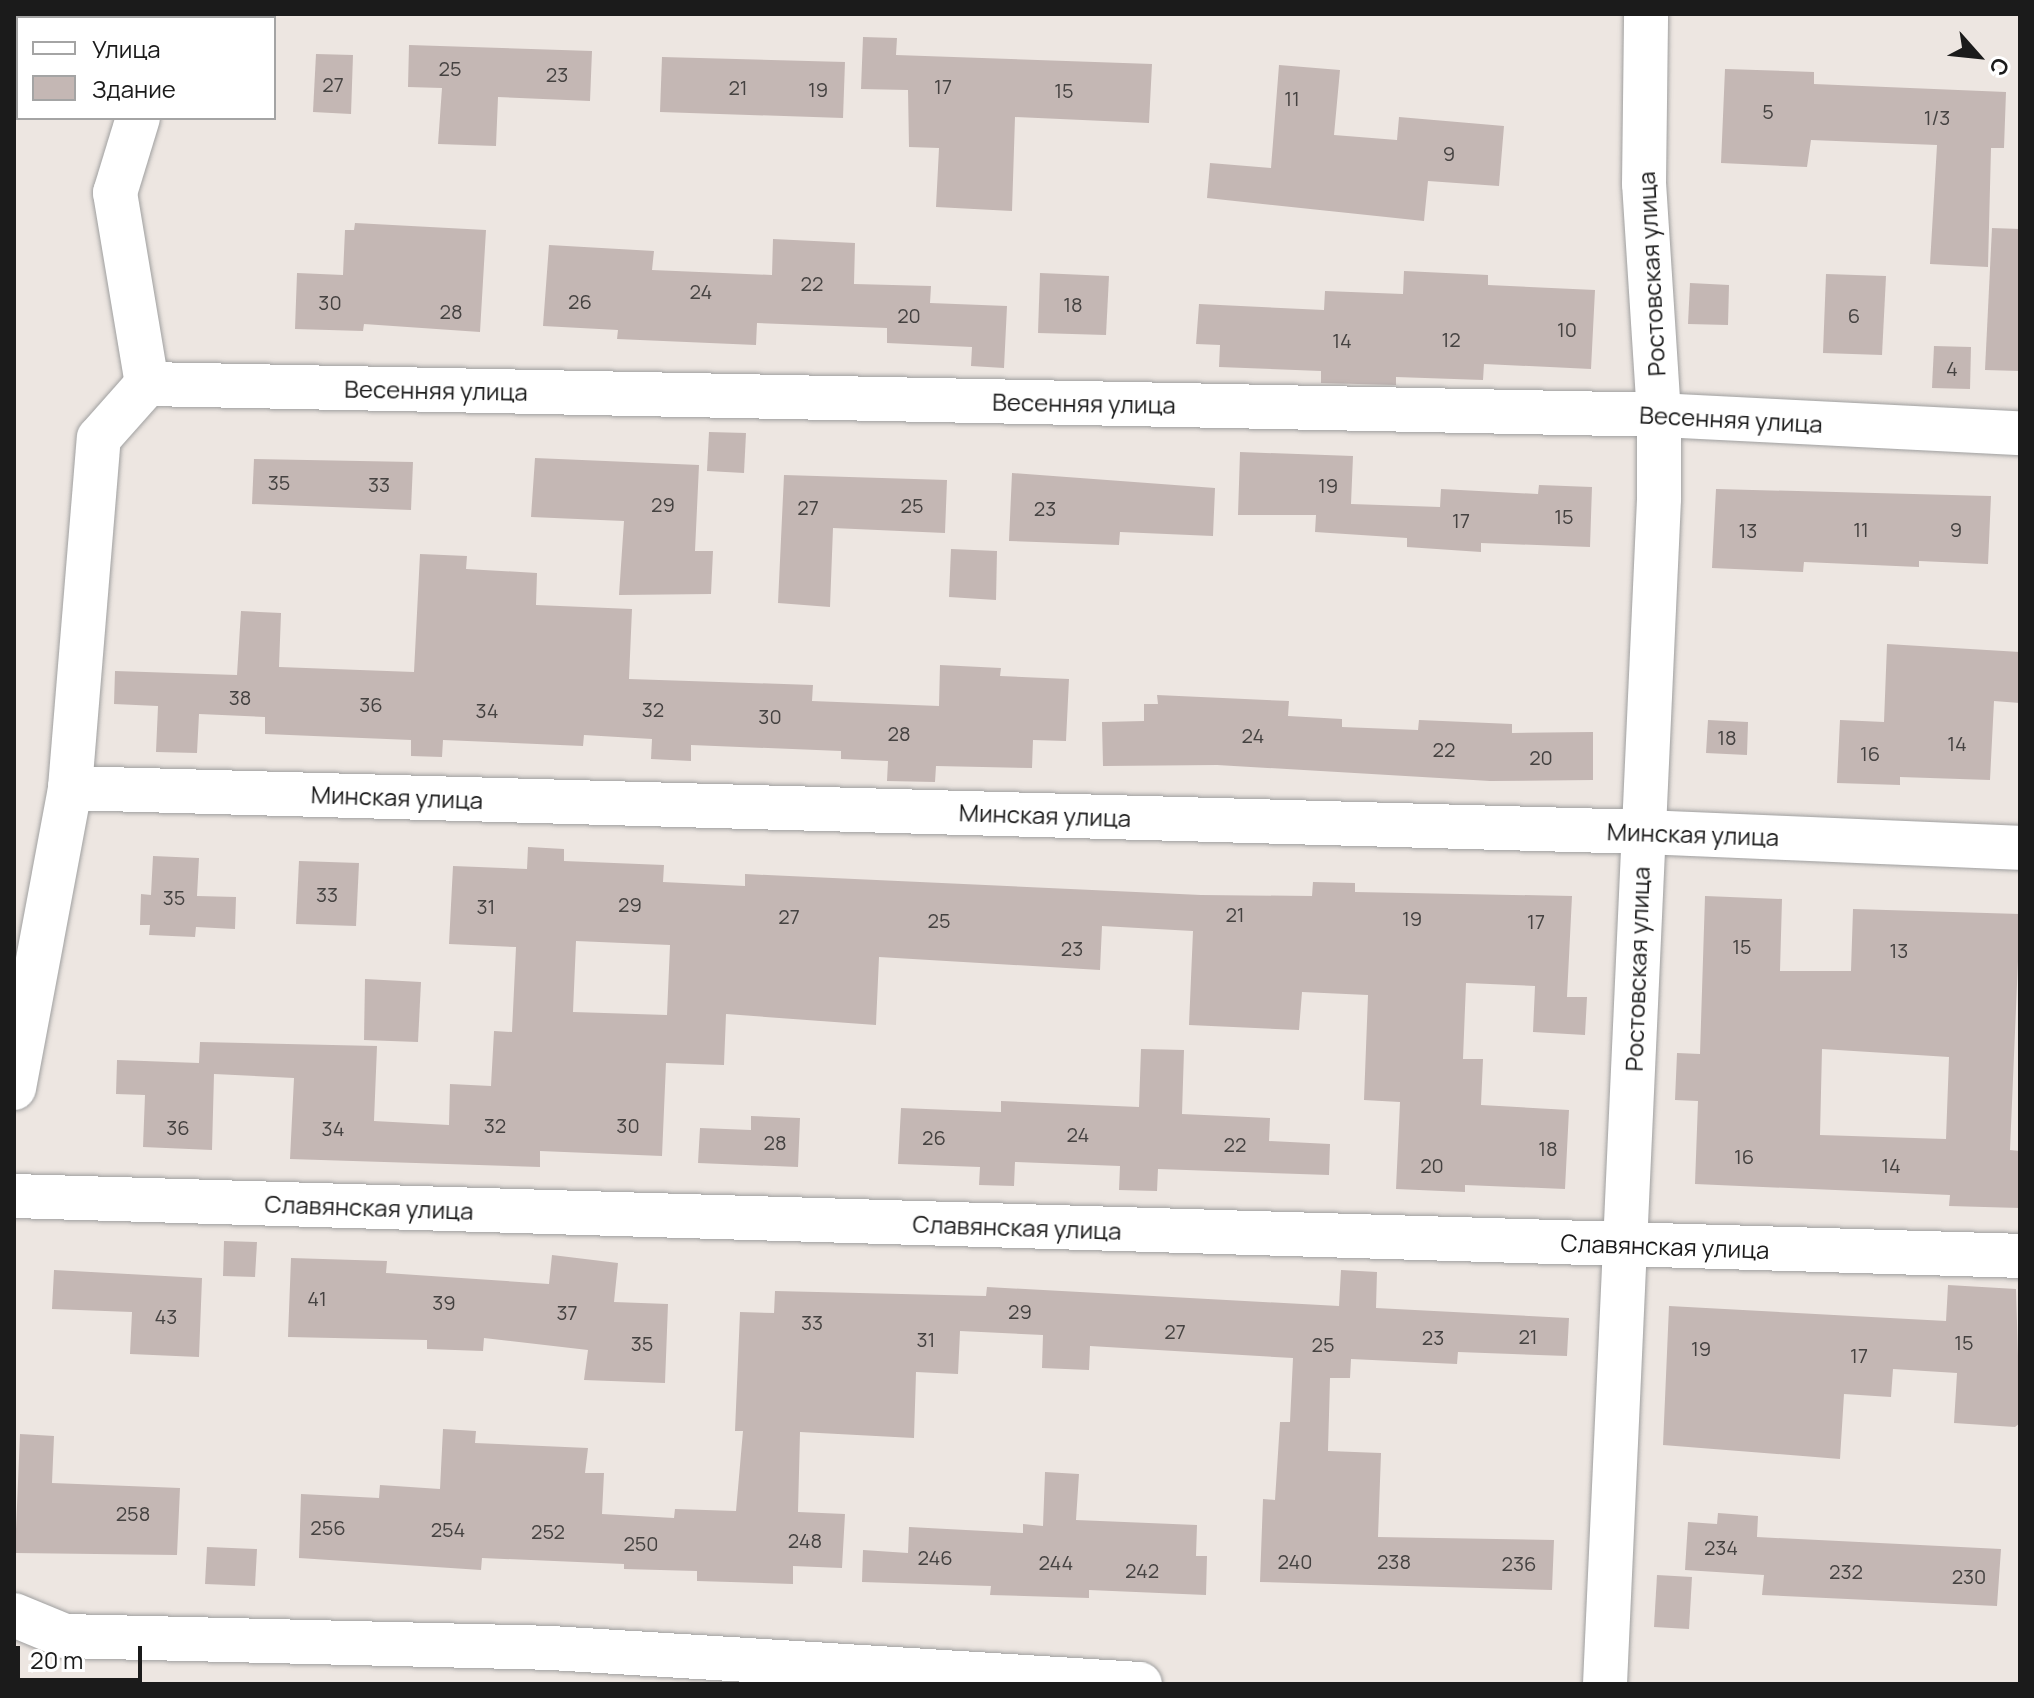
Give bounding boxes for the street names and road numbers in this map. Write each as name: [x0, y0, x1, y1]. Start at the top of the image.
street label: Ростовская улица: [1631, 171, 1671, 377]
street label: Весенняя улица: [344, 374, 528, 406]
street label: Весенняя улица: [992, 387, 1176, 419]
street label: Весенняя улица: [1639, 400, 1823, 438]
street label: Минская улица: [310, 780, 484, 814]
street label: Минская улица: [958, 798, 1132, 832]
street label: Минская улица: [1606, 817, 1780, 851]
street label: Ростовская улица: [1619, 866, 1655, 1072]
street label: Славянская улица: [264, 1189, 474, 1225]
street label: Славянская улица: [912, 1209, 1122, 1245]
street label: Славянская улица: [1560, 1228, 1770, 1264]

